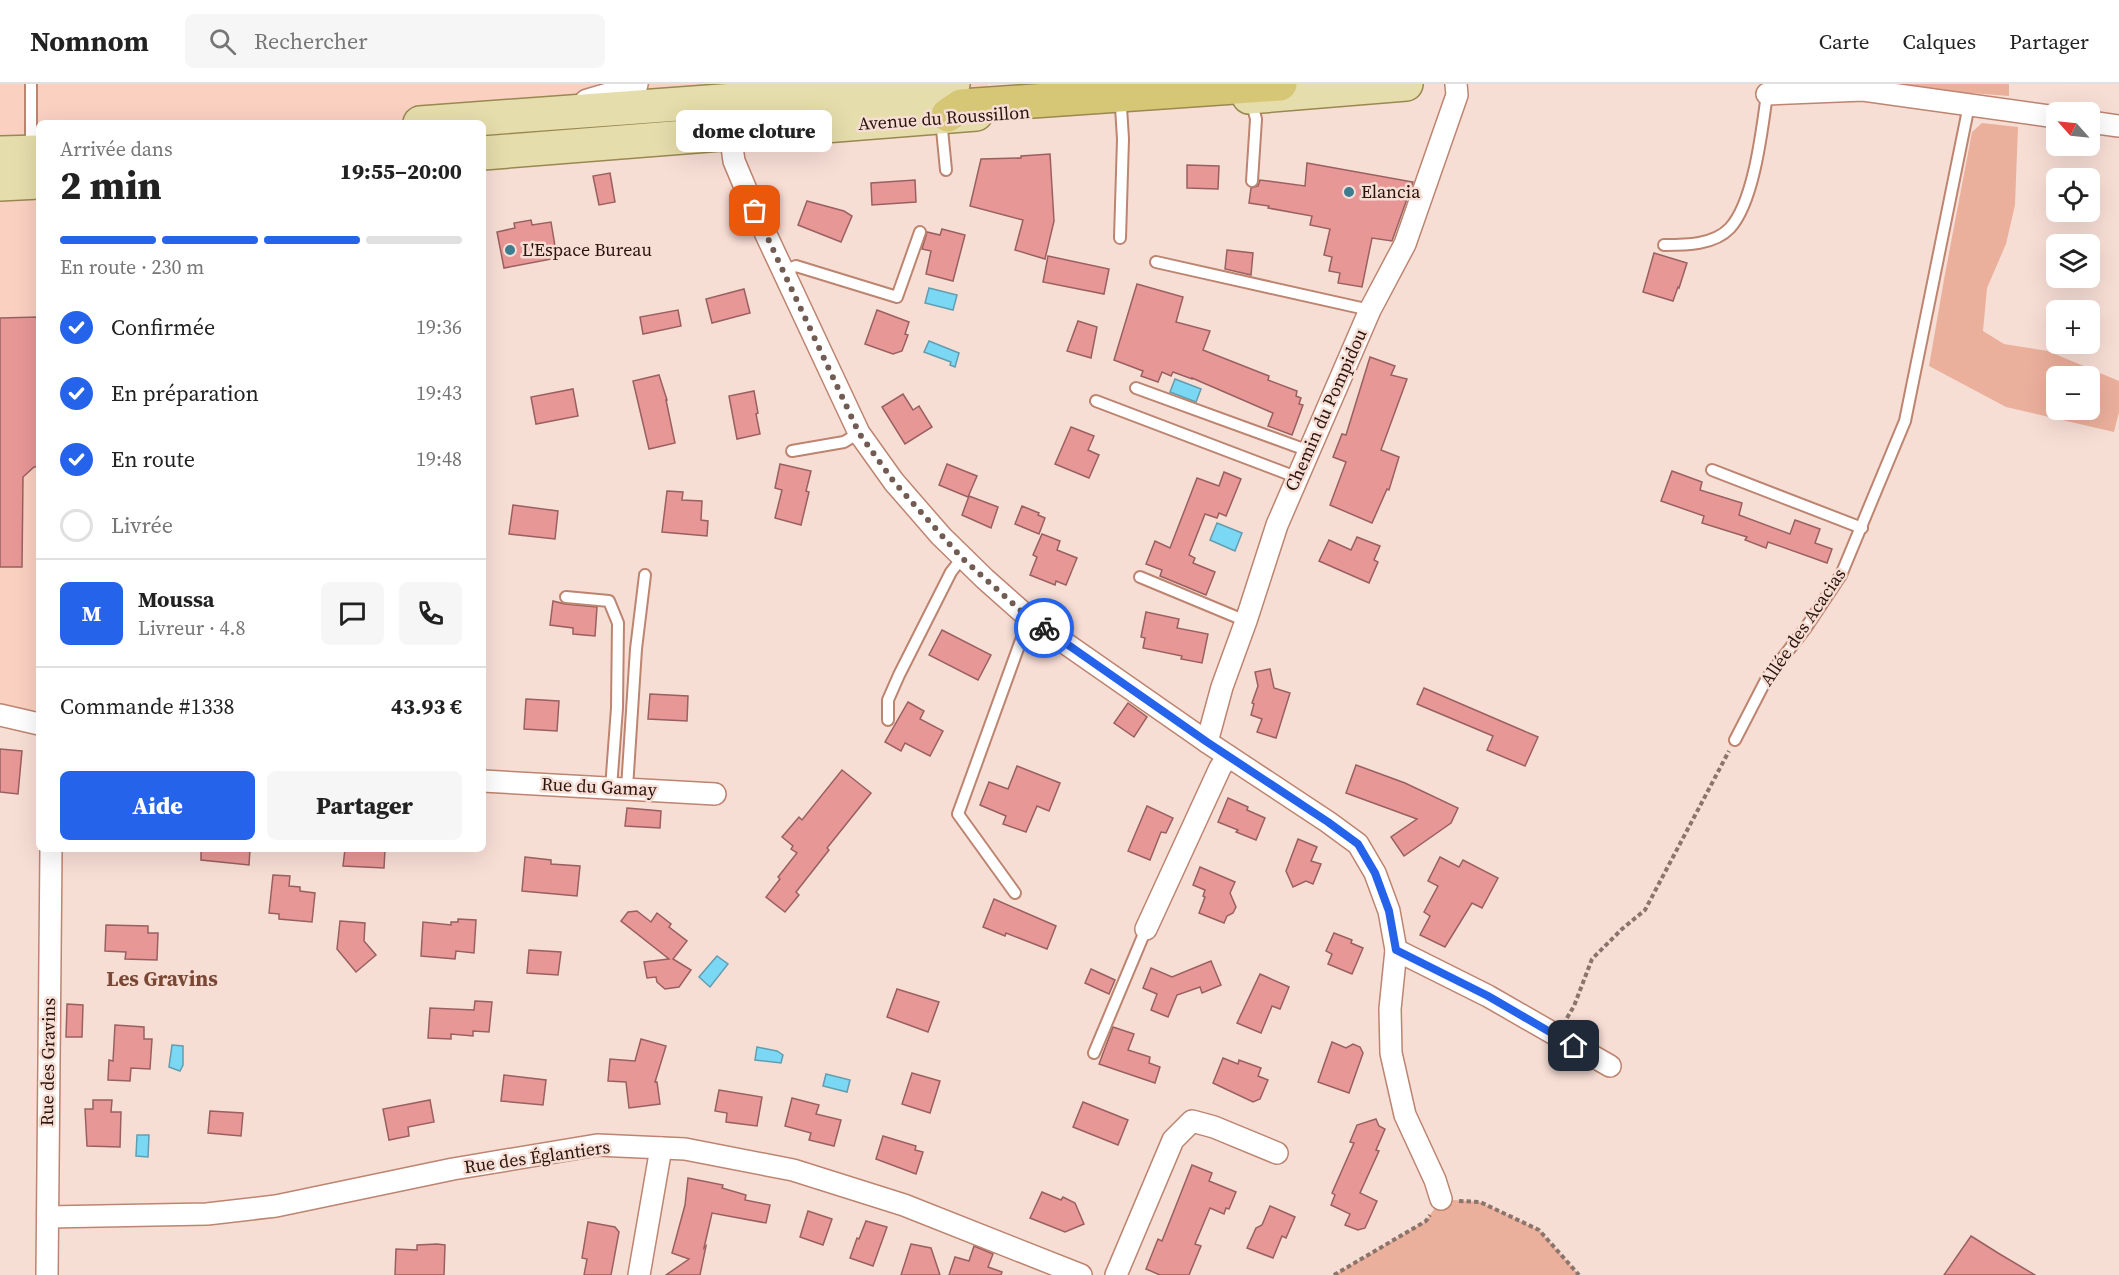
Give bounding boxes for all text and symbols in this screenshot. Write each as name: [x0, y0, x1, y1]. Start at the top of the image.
search box: [185, 14, 605, 68]
text: Nomnom: [30, 22, 149, 60]
icon: search: [206, 25, 239, 58]
text: Rechercher: [254, 26, 368, 56]
text: Carte: [1819, 27, 1869, 56]
text: Calques: [1902, 27, 1976, 56]
text: Partager: [2009, 27, 2089, 56]
street label: Avenue du Roussillon: [857, 99, 1031, 136]
north arrow: [2046, 102, 2100, 156]
map controls: [2046, 102, 2100, 420]
callout: dome cloture: [677, 109, 833, 151]
text: dome cloture: [693, 117, 815, 145]
text: Arrivée dans: [60, 135, 173, 163]
text: 19:55–20:00: [340, 156, 462, 186]
text: 2 min: [60, 159, 162, 212]
button: locate: [2046, 168, 2100, 222]
place label: Elancia: [1361, 179, 1421, 204]
pin: [729, 185, 780, 236]
marker: Elancia: [1342, 185, 1356, 199]
icon: bag: [738, 194, 771, 227]
button: layers: [2046, 234, 2100, 288]
place label: L'Espace Bureau: [522, 237, 652, 262]
marker: L'Espace Bureau: [503, 243, 517, 257]
text: En route · 230 m: [60, 253, 204, 281]
button: +: [2046, 300, 2100, 354]
icon: check: [60, 311, 93, 344]
text: Confirmée: [111, 312, 215, 342]
text: 19:36: [416, 313, 462, 341]
street label: Chemin du Pompidou: [1279, 325, 1373, 495]
button: −: [2046, 366, 2100, 420]
icon: check: [60, 377, 93, 410]
text: En préparation: [111, 378, 259, 408]
text: 19:43: [416, 379, 462, 407]
icon: check: [60, 443, 93, 476]
text: En route: [111, 444, 195, 474]
text: 19:48: [416, 445, 462, 473]
text: Livrée: [111, 510, 173, 540]
street label: Allée des Acacias: [1754, 563, 1851, 691]
button: chat: [321, 582, 384, 645]
button: phone: [399, 582, 462, 645]
text: Moussa: [138, 584, 214, 614]
text: M: [82, 598, 101, 628]
courier: [1014, 598, 1074, 658]
icon: bike: [1028, 612, 1061, 645]
text: Livreur · 4.8: [138, 614, 246, 642]
text: Commande #1338: [60, 691, 234, 721]
text: 43.93 €: [391, 691, 462, 721]
button: Aide: [60, 771, 255, 840]
button: Partager: [267, 771, 462, 840]
street label: Rue du Gamay: [541, 771, 658, 802]
district label: Les Gravins: [106, 964, 218, 993]
street label: Rue des Gravins: [34, 997, 61, 1126]
pin: [1548, 1020, 1599, 1071]
icon: home: [1557, 1029, 1590, 1062]
street label: Rue des Églantiers: [462, 1134, 612, 1179]

